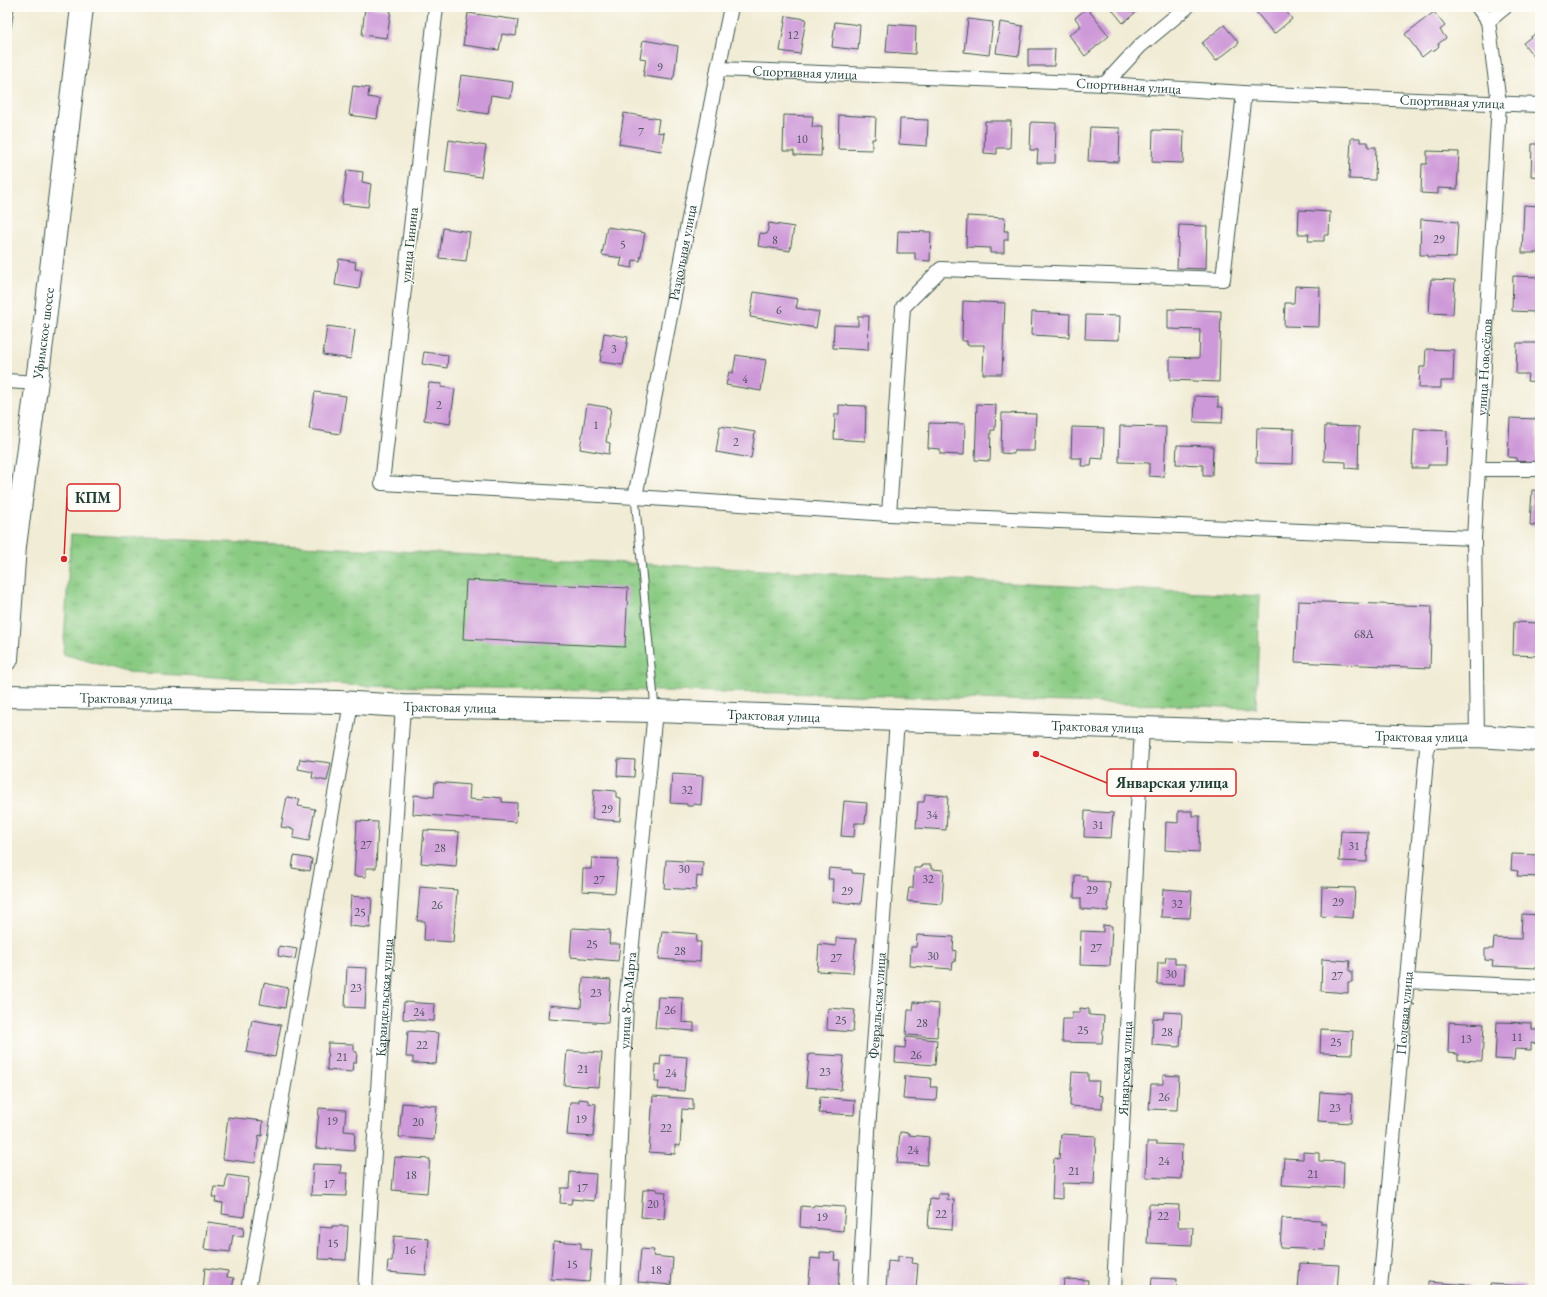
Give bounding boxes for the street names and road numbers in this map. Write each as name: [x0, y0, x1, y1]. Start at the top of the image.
street label: Спортивная улица: [752, 61, 858, 83]
street label: Спортивная улица: [1076, 74, 1182, 98]
street label: Спортивная улица: [1399, 90, 1505, 113]
street label: Раздольная улица: [664, 203, 701, 302]
street label: улица Гинина: [396, 206, 422, 284]
street label: Уфимское шоссе: [28, 286, 58, 381]
street label: улица Новосёлов: [1472, 318, 1496, 416]
street label: Трактовая улица: [79, 688, 173, 708]
street label: Трактовая улица: [403, 697, 497, 717]
street label: Трактовая улица: [727, 705, 821, 726]
street label: Трактовая улица: [1051, 716, 1145, 737]
street label: Трактовая улица: [1374, 726, 1469, 746]
street label: Караидельская улица: [371, 938, 397, 1057]
street label: улица 8-го Марта: [615, 951, 640, 1049]
street label: Февральская улица: [864, 951, 890, 1059]
street label: Полевая улица: [1391, 970, 1417, 1056]
street label: Январская улица: [1114, 1020, 1136, 1117]

